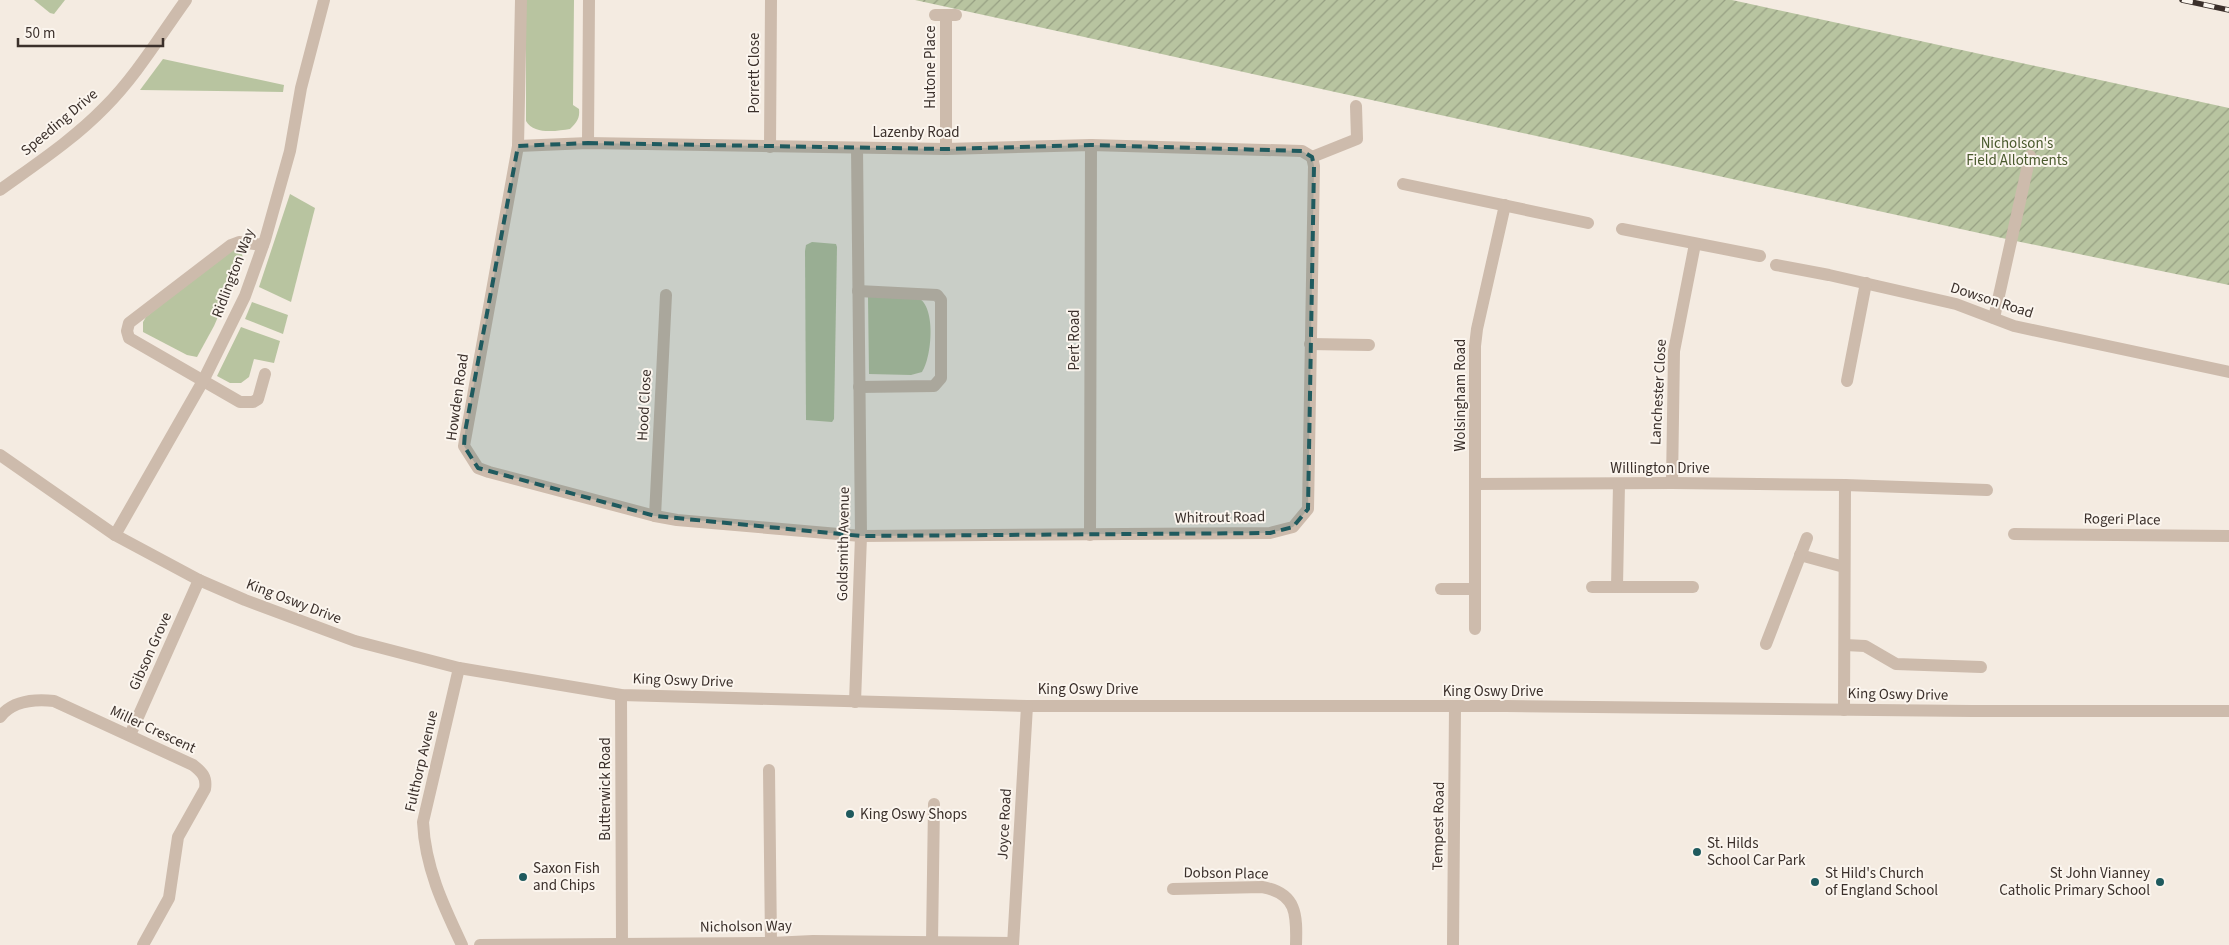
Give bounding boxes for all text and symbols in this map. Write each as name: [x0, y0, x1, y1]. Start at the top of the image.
scale bar: [18, 15, 162, 47]
text: 50 m: [25, 23, 55, 44]
street label: Hutone Place: [920, 25, 941, 109]
street label: Porrett Close: [744, 33, 765, 113]
street label: Speeding Drive: [16, 84, 102, 161]
street label: Lazenby Road: [872, 122, 960, 143]
park label: Nicholson's Field Allotments: [1966, 133, 2068, 171]
street label: Ridlington Way: [207, 225, 260, 321]
street label: Dowson Road: [1948, 277, 2036, 324]
street label: Pert Road: [1064, 309, 1085, 371]
street label: Lanchester Close: [1645, 338, 1672, 446]
street label: Wolsingham Road: [1450, 339, 1471, 451]
street label: Howden Road: [441, 352, 474, 442]
street label: Hood Close: [632, 369, 657, 441]
street label: Willington Drive: [1610, 458, 1710, 479]
street label: Goldsmith Avenue: [832, 487, 855, 601]
street label: Whitrout Road: [1175, 506, 1265, 529]
street label: Rogeri Place: [2083, 508, 2161, 531]
street label: King Oswy Drive: [243, 574, 345, 629]
street label: Gibson Grove: [124, 609, 177, 694]
street label: King Oswy Drive: [632, 668, 734, 693]
street label: King Oswy Drive: [1038, 679, 1138, 700]
street label: King Oswy Drive: [1443, 681, 1543, 702]
street label: King Oswy Drive: [1847, 683, 1949, 706]
street label: Miller Crescent: [106, 700, 199, 759]
street label: Fulthorp Avenue: [400, 708, 443, 814]
street label: Butterwick Road: [595, 737, 616, 841]
street label: Tempest Road: [1427, 781, 1450, 871]
street label: Joyce Road: [992, 788, 1017, 860]
place label: King Oswy Shops: [860, 804, 967, 825]
marker: King Oswy Shops: [844, 808, 856, 820]
place label: St. Hilds School Car Park: [1707, 833, 1806, 871]
marker: St. Hilds School Car Park: [1691, 846, 1703, 858]
place label: Saxon Fish and Chips: [533, 858, 600, 896]
street label: Dobson Place: [1183, 862, 1269, 885]
place label: St Hild's Church of England School: [1825, 863, 1938, 901]
place label: St John Vianney Catholic Primary School: [1999, 863, 2150, 901]
marker: Saxon Fish and Chips: [517, 871, 529, 883]
marker: St Hild's Church of England School: [1809, 876, 1821, 888]
marker: St John Vianney Catholic Primary School: [2154, 876, 2166, 888]
street label: Nicholson Way: [700, 915, 792, 938]

